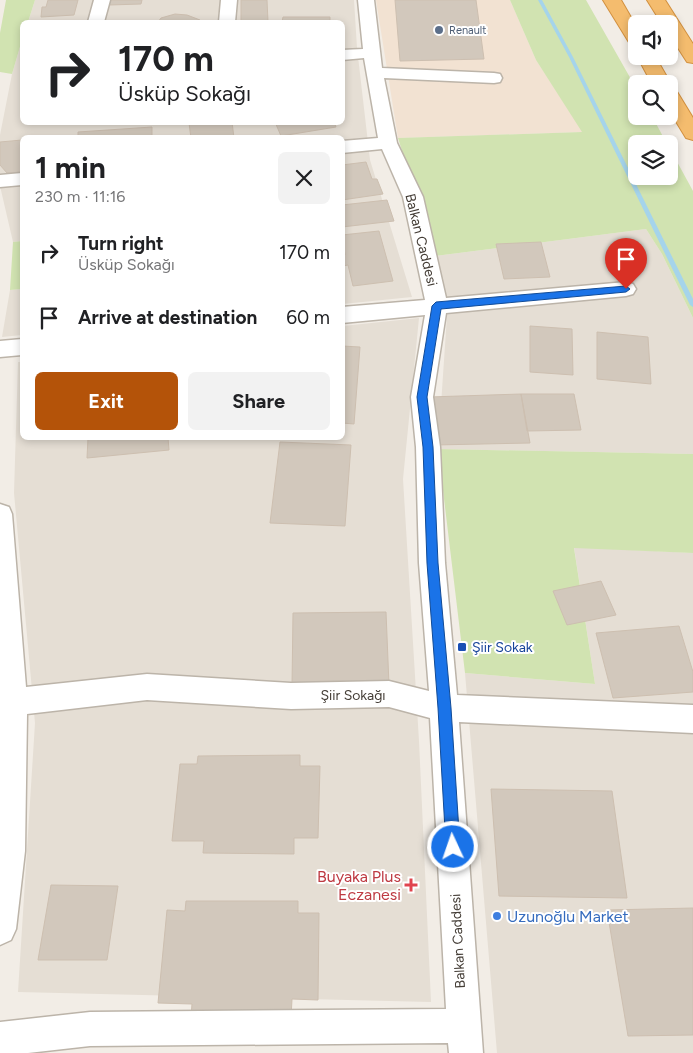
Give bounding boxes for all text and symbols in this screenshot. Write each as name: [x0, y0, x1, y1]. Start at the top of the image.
map controls: [628, 15, 678, 185]
button: sound: [628, 15, 678, 65]
marker: Renault: [433, 24, 445, 36]
place label: Renault: [449, 24, 486, 37]
text: 170 m: [118, 38, 214, 80]
icon: right: [35, 40, 100, 105]
button: search: [628, 75, 678, 125]
text: Üsküp Sokağı: [118, 80, 251, 107]
button: layers: [628, 135, 678, 185]
text: 1 min: [35, 149, 106, 186]
button: close: [278, 152, 330, 204]
text: 230 m · 11:16: [35, 187, 125, 206]
street label: Balkan Caddesi: [401, 192, 441, 288]
text: Turn right: [78, 232, 164, 255]
pin: [605, 238, 647, 289]
icon: right: [35, 239, 63, 267]
text: 170 m: [279, 241, 330, 264]
icon: arrive: [612, 245, 640, 273]
text: Üsküp Sokağı: [78, 255, 175, 274]
icon: arrive: [35, 304, 63, 332]
text: Arrive at destination: [78, 306, 257, 329]
text: 60 m: [286, 306, 330, 329]
button: Exit: [35, 372, 178, 430]
button: Share: [188, 372, 330, 430]
place label: Şiir Sokak: [472, 639, 533, 656]
marker: Şiir Sokak: [456, 641, 468, 653]
street label: Şiir Sokağı: [320, 687, 386, 704]
position arrow: [426, 820, 478, 872]
place label: Buyaka Plus Eczanesi: [317, 867, 401, 904]
marker: Buyaka Plus Eczanesi: [405, 879, 417, 891]
street label: Balkan Caddesi: [447, 893, 469, 989]
place label: Uzunoğlu Market: [507, 907, 629, 926]
marker: Uzunoğlu Market: [491, 910, 503, 922]

